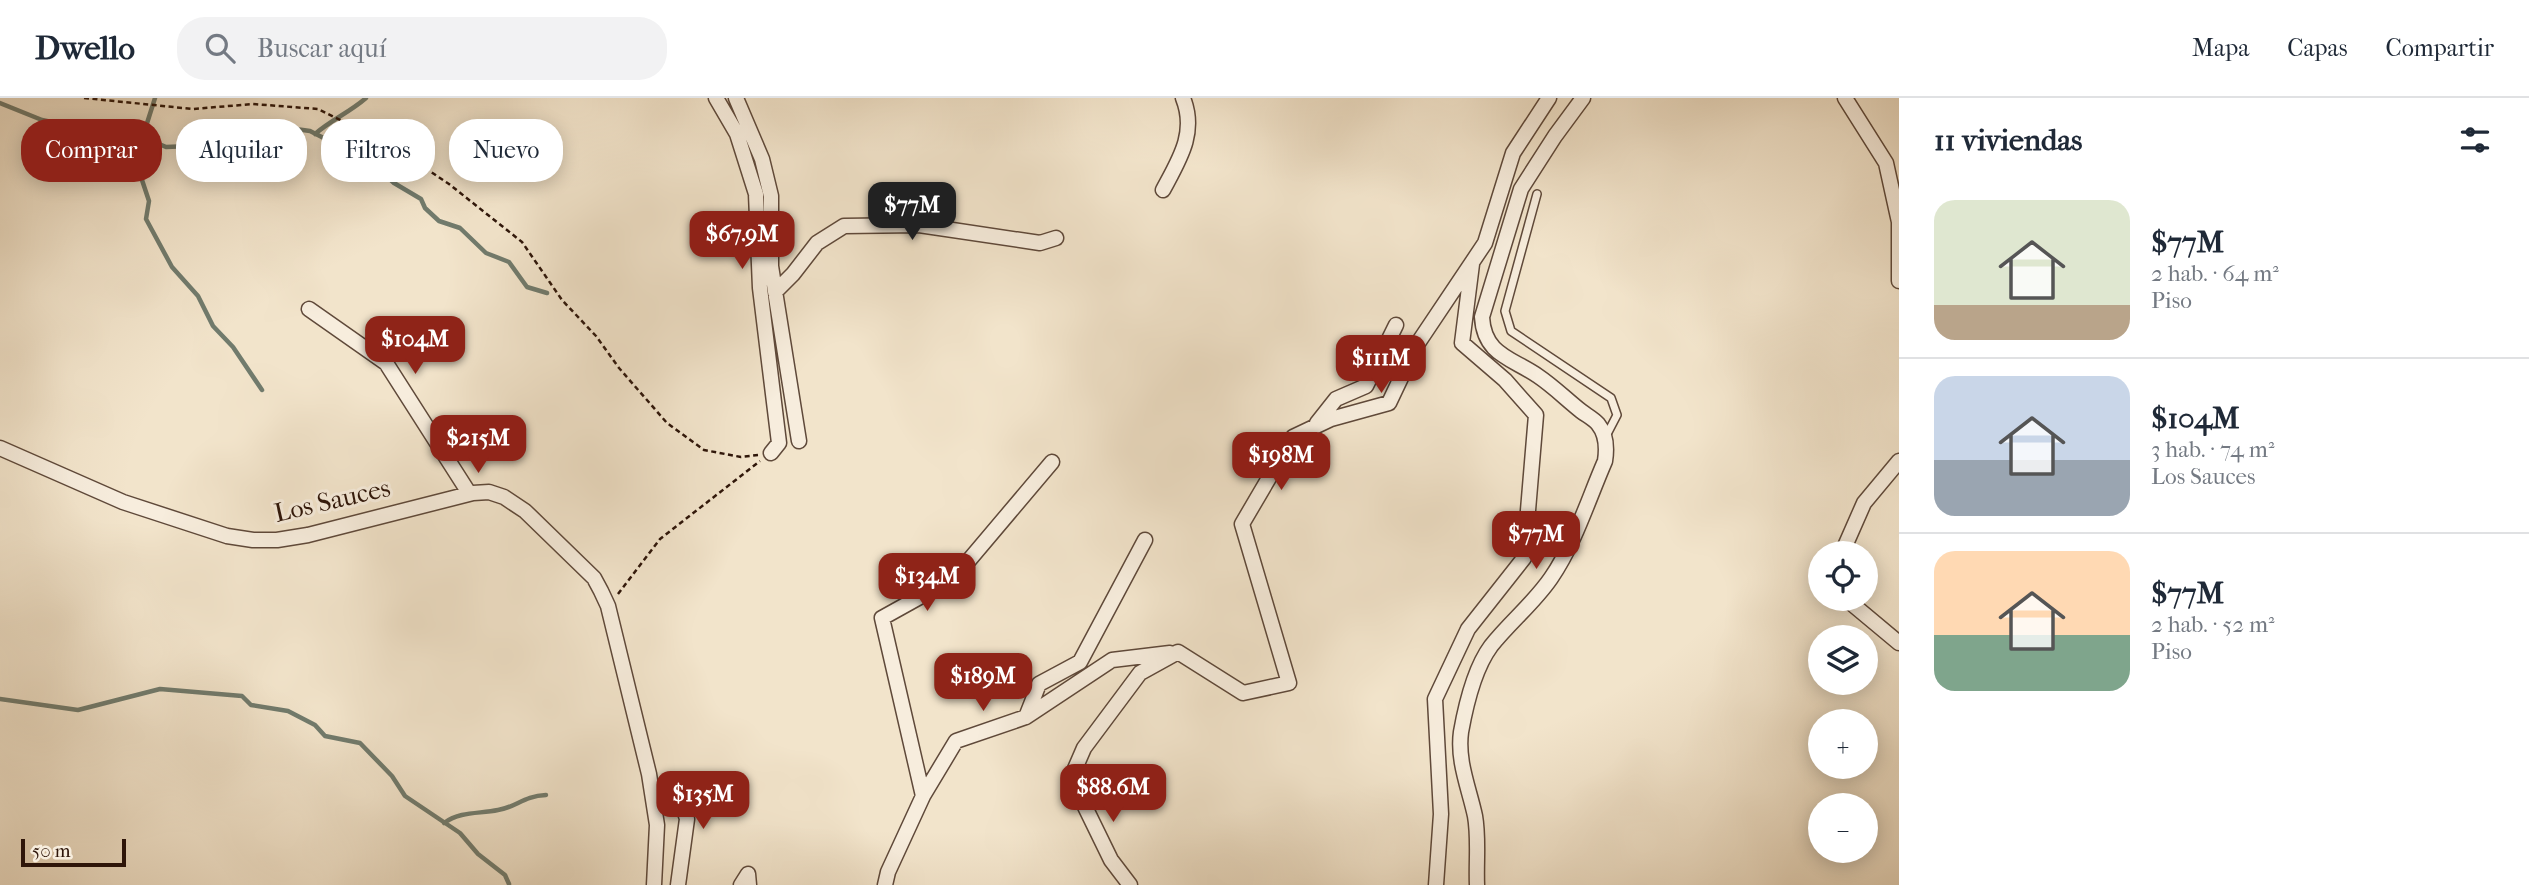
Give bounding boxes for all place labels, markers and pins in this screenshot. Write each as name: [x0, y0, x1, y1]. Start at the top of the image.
pin: $77M: [871, 183, 953, 242]
pin: $67.9M: [685, 212, 799, 271]
pin: $104M: [366, 316, 464, 376]
pin: $111M: [1332, 336, 1430, 395]
pin: $215M: [429, 416, 527, 475]
pin: $198M: [1232, 432, 1330, 492]
pin: $77M: [1495, 512, 1577, 571]
pin: $134M: [878, 554, 976, 613]
pin: $189M: [934, 654, 1032, 713]
pin: $88.6M: [1056, 764, 1170, 824]
pin: $135M: [654, 772, 752, 831]

